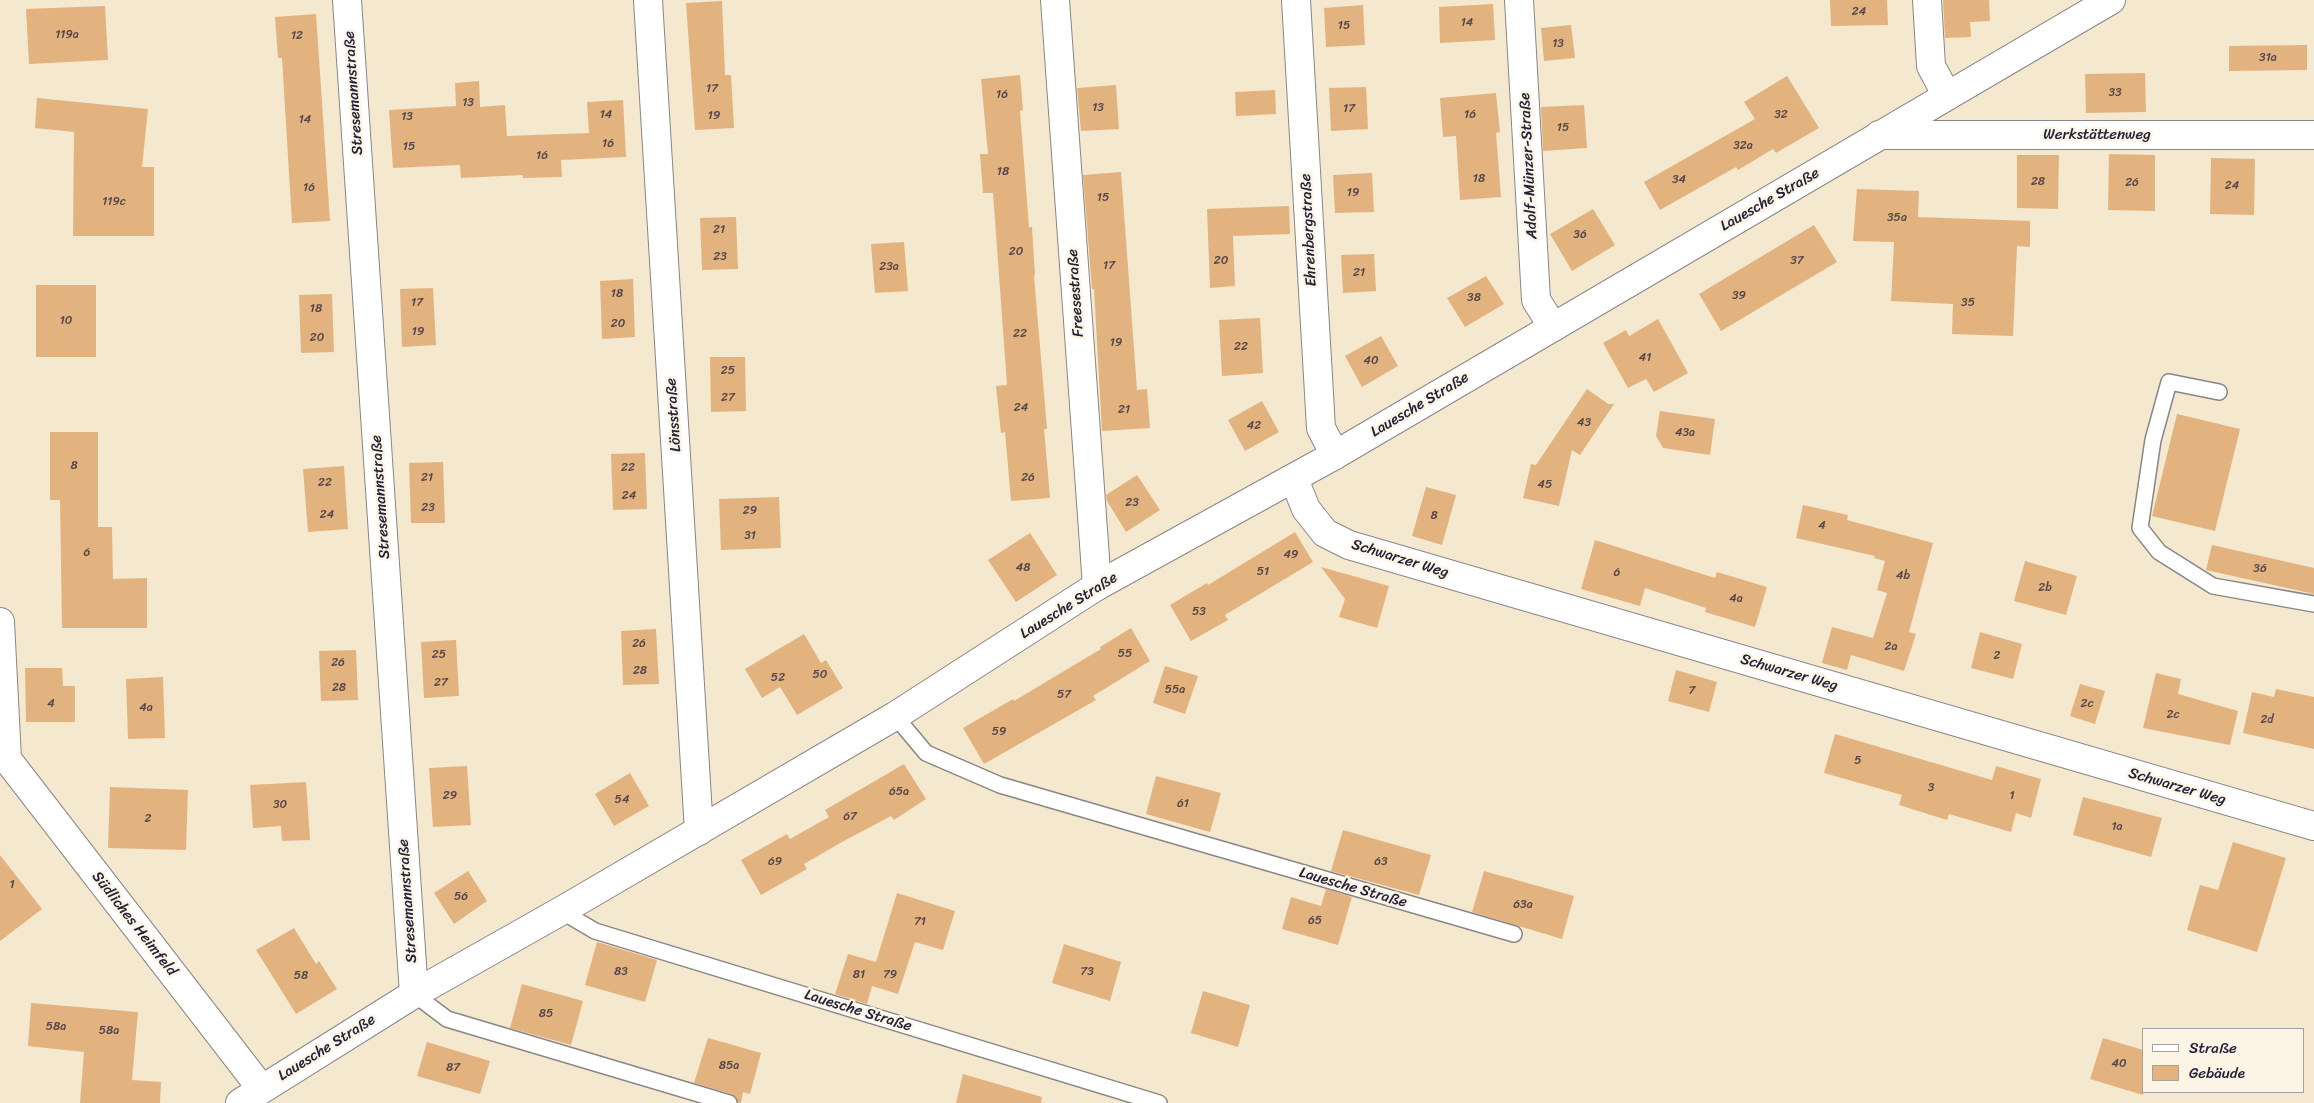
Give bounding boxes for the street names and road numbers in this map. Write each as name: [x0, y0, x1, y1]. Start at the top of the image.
street label: Stresemannstraße: [341, 30, 367, 156]
street label: Adolf-Münzer-Straße: [1516, 92, 1542, 240]
street label: Werkstättenweg: [2043, 126, 2151, 144]
street label: Lauesche Straße: [1717, 164, 1823, 236]
street label: Ehrenbergstraße: [1297, 173, 1321, 287]
street label: Freesestraße: [1064, 248, 1088, 338]
street label: Lauesche Straße: [1368, 369, 1472, 441]
street label: Lönsstraße: [662, 377, 686, 453]
street label: Stresemannstraße: [368, 434, 394, 560]
street label: Schwarzer Weg: [1349, 536, 1451, 582]
street label: Lauesche Straße: [1017, 569, 1121, 643]
street label: Schwarzer Weg: [1738, 650, 1840, 696]
street label: Schwarzer Weg: [2126, 764, 2228, 810]
street label: Stresemannstraße: [395, 838, 421, 964]
street label: Lauesche Straße: [1297, 864, 1409, 912]
street label: Südliches Heimfeld: [88, 868, 180, 980]
street label: Lauesche Straße: [802, 986, 914, 1036]
street label: Lauesche Straße: [275, 1011, 379, 1085]

